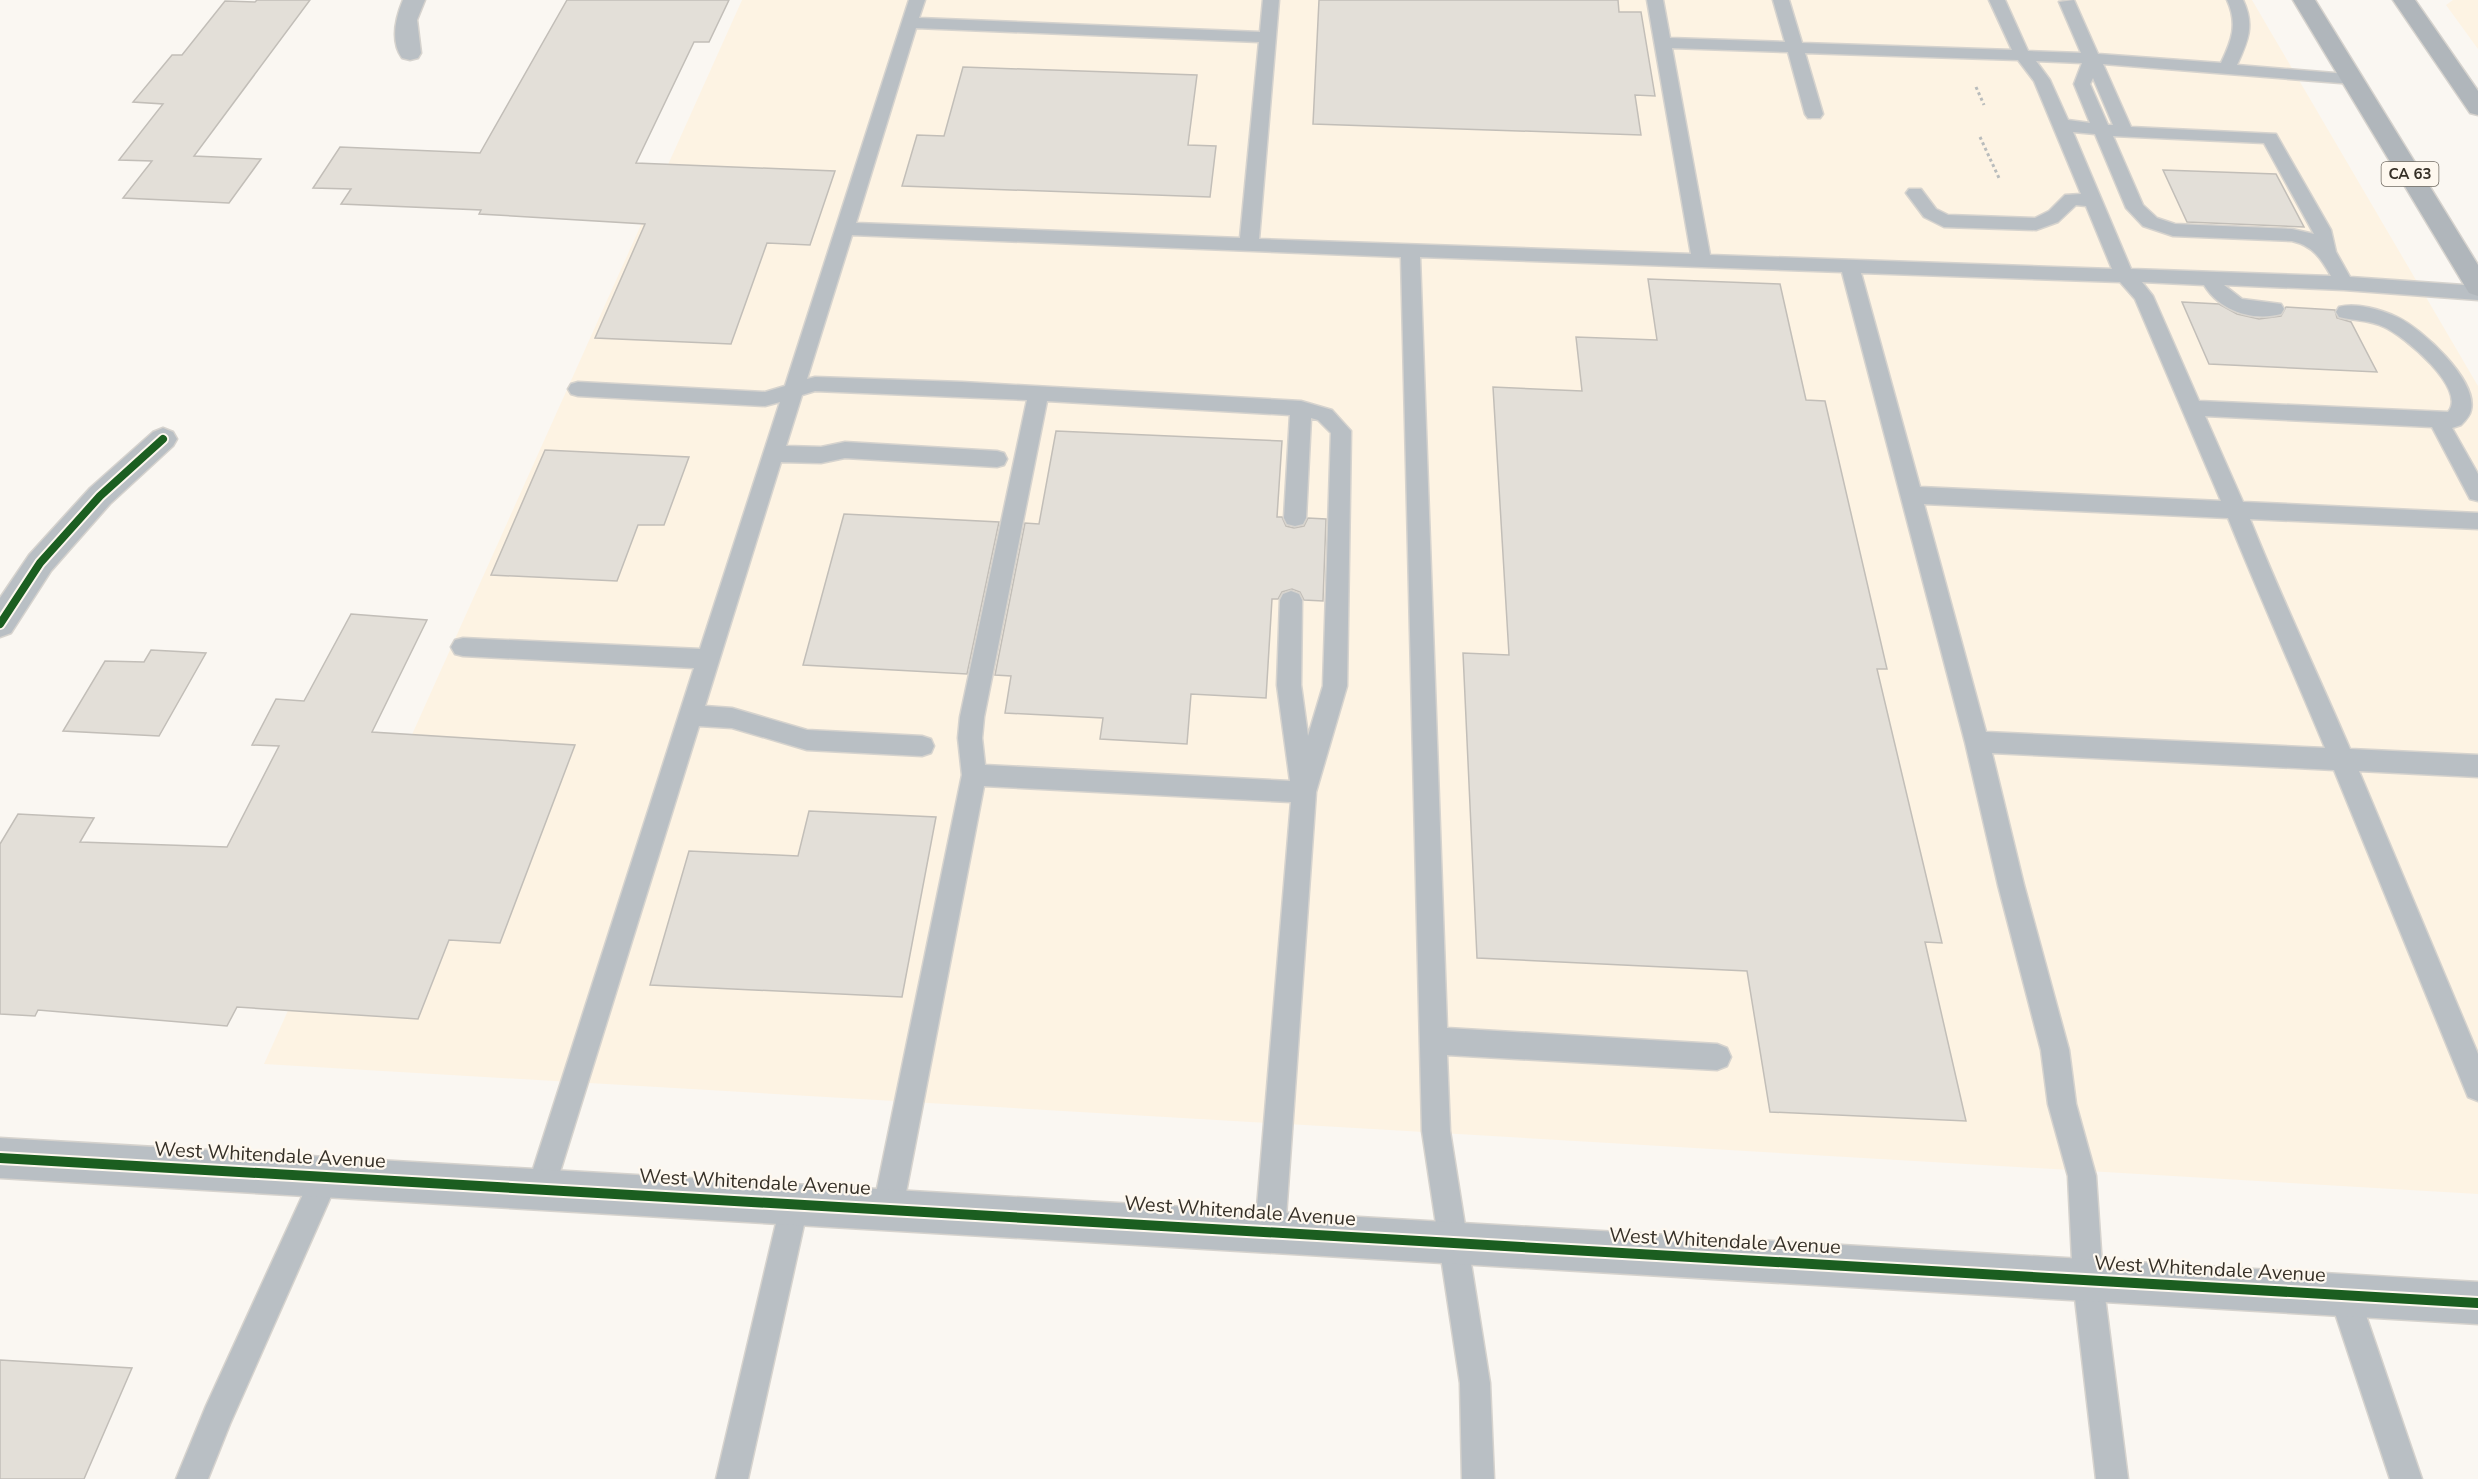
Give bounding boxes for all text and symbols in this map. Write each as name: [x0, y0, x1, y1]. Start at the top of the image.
road number: CA 63: [2382, 162, 2438, 186]
street label: West Whitendale Avenue: [153, 1135, 387, 1175]
street label: West Whitendale Avenue: [638, 1162, 872, 1202]
street label: West Whitendale Avenue: [1123, 1189, 1357, 1233]
street label: West Whitendale Avenue: [1608, 1221, 1842, 1261]
street label: West Whitendale Avenue: [2093, 1249, 2327, 1289]

